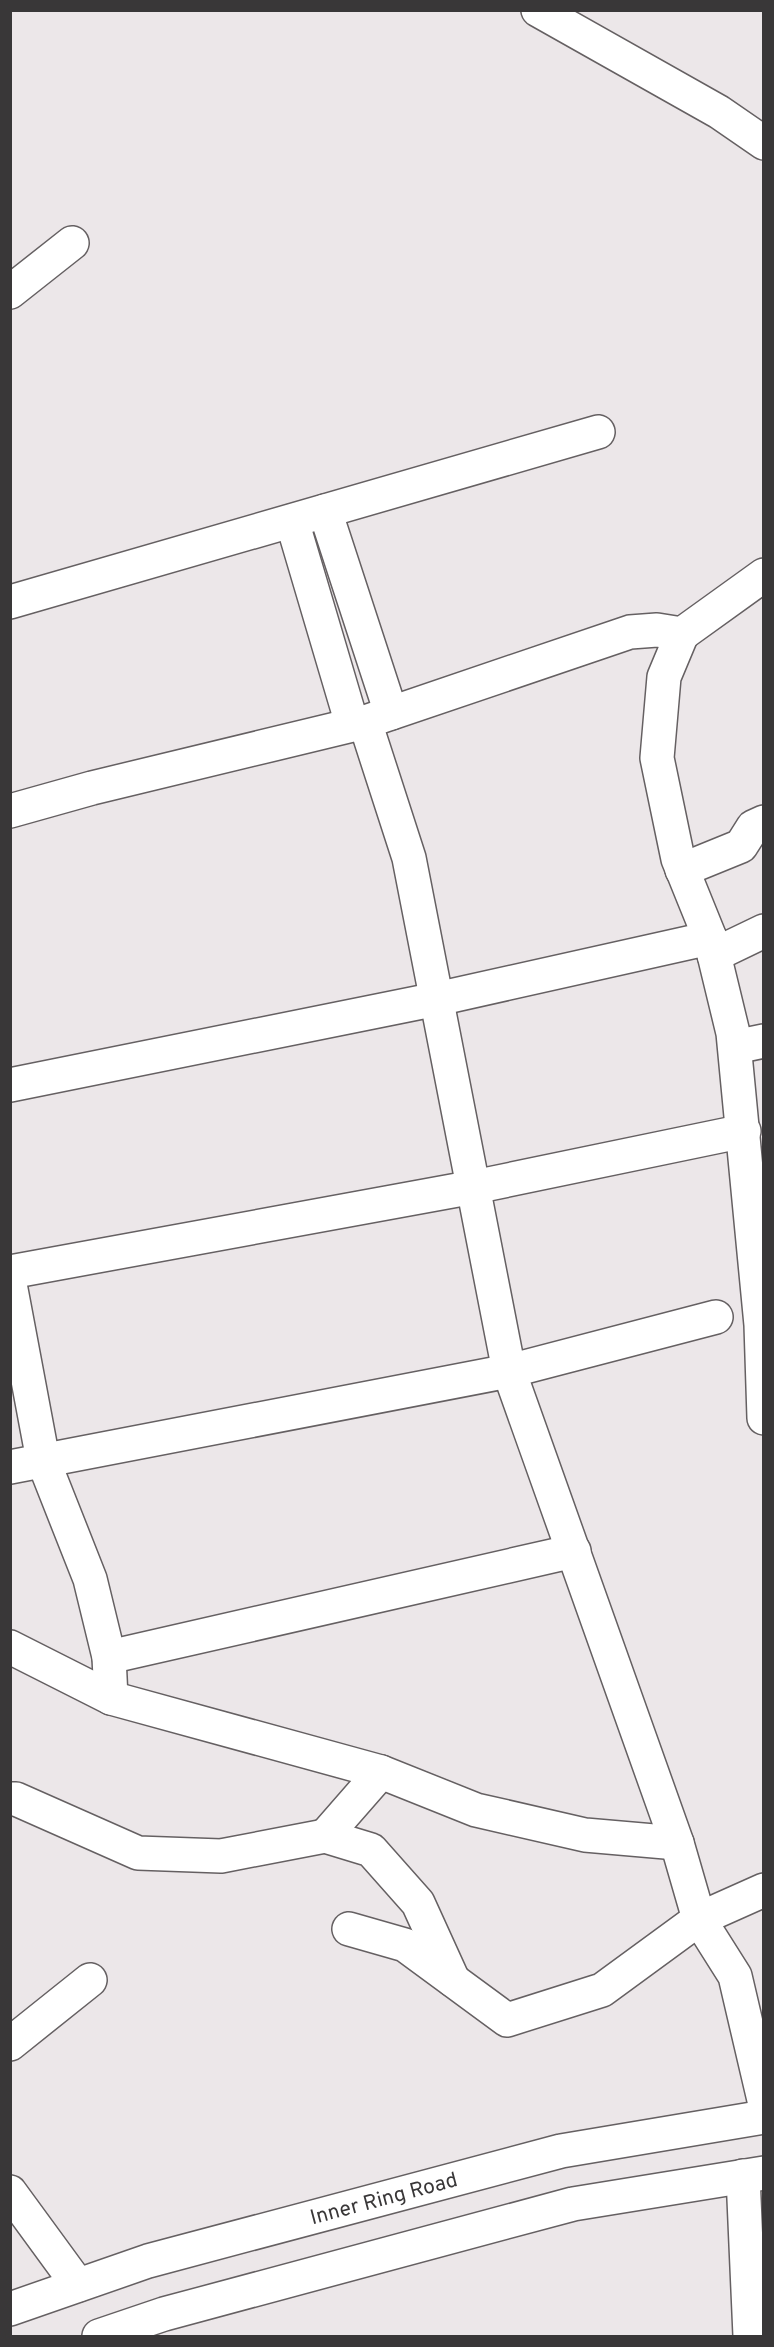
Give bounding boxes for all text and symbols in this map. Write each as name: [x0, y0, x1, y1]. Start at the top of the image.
street label: Inner Ring Road: [307, 2167, 461, 2232]

